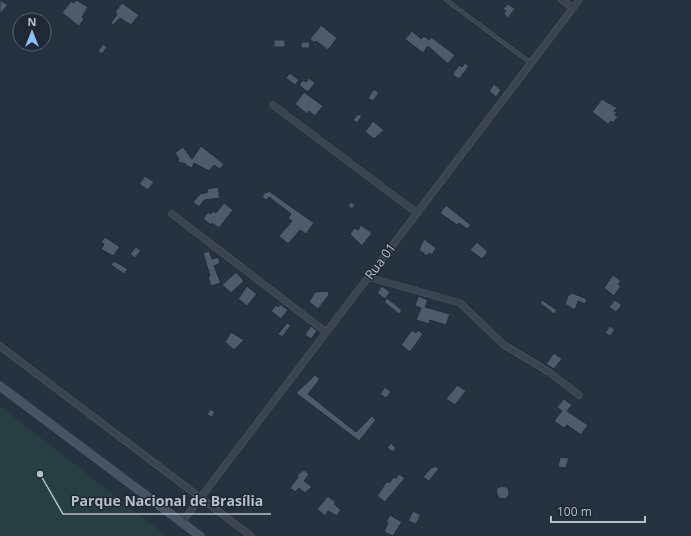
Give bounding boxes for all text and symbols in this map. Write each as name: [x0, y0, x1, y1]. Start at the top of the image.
north arrow: [12, 12, 52, 52]
text: N: [28, 14, 36, 29]
street label: Rua 01: [360, 239, 400, 283]
callout: Parque Nacional de Brasília: [63, 488, 271, 514]
text: Parque Nacional de Brasília: [71, 491, 263, 510]
scale bar: [551, 498, 645, 524]
text: 100 m: [557, 503, 592, 520]

